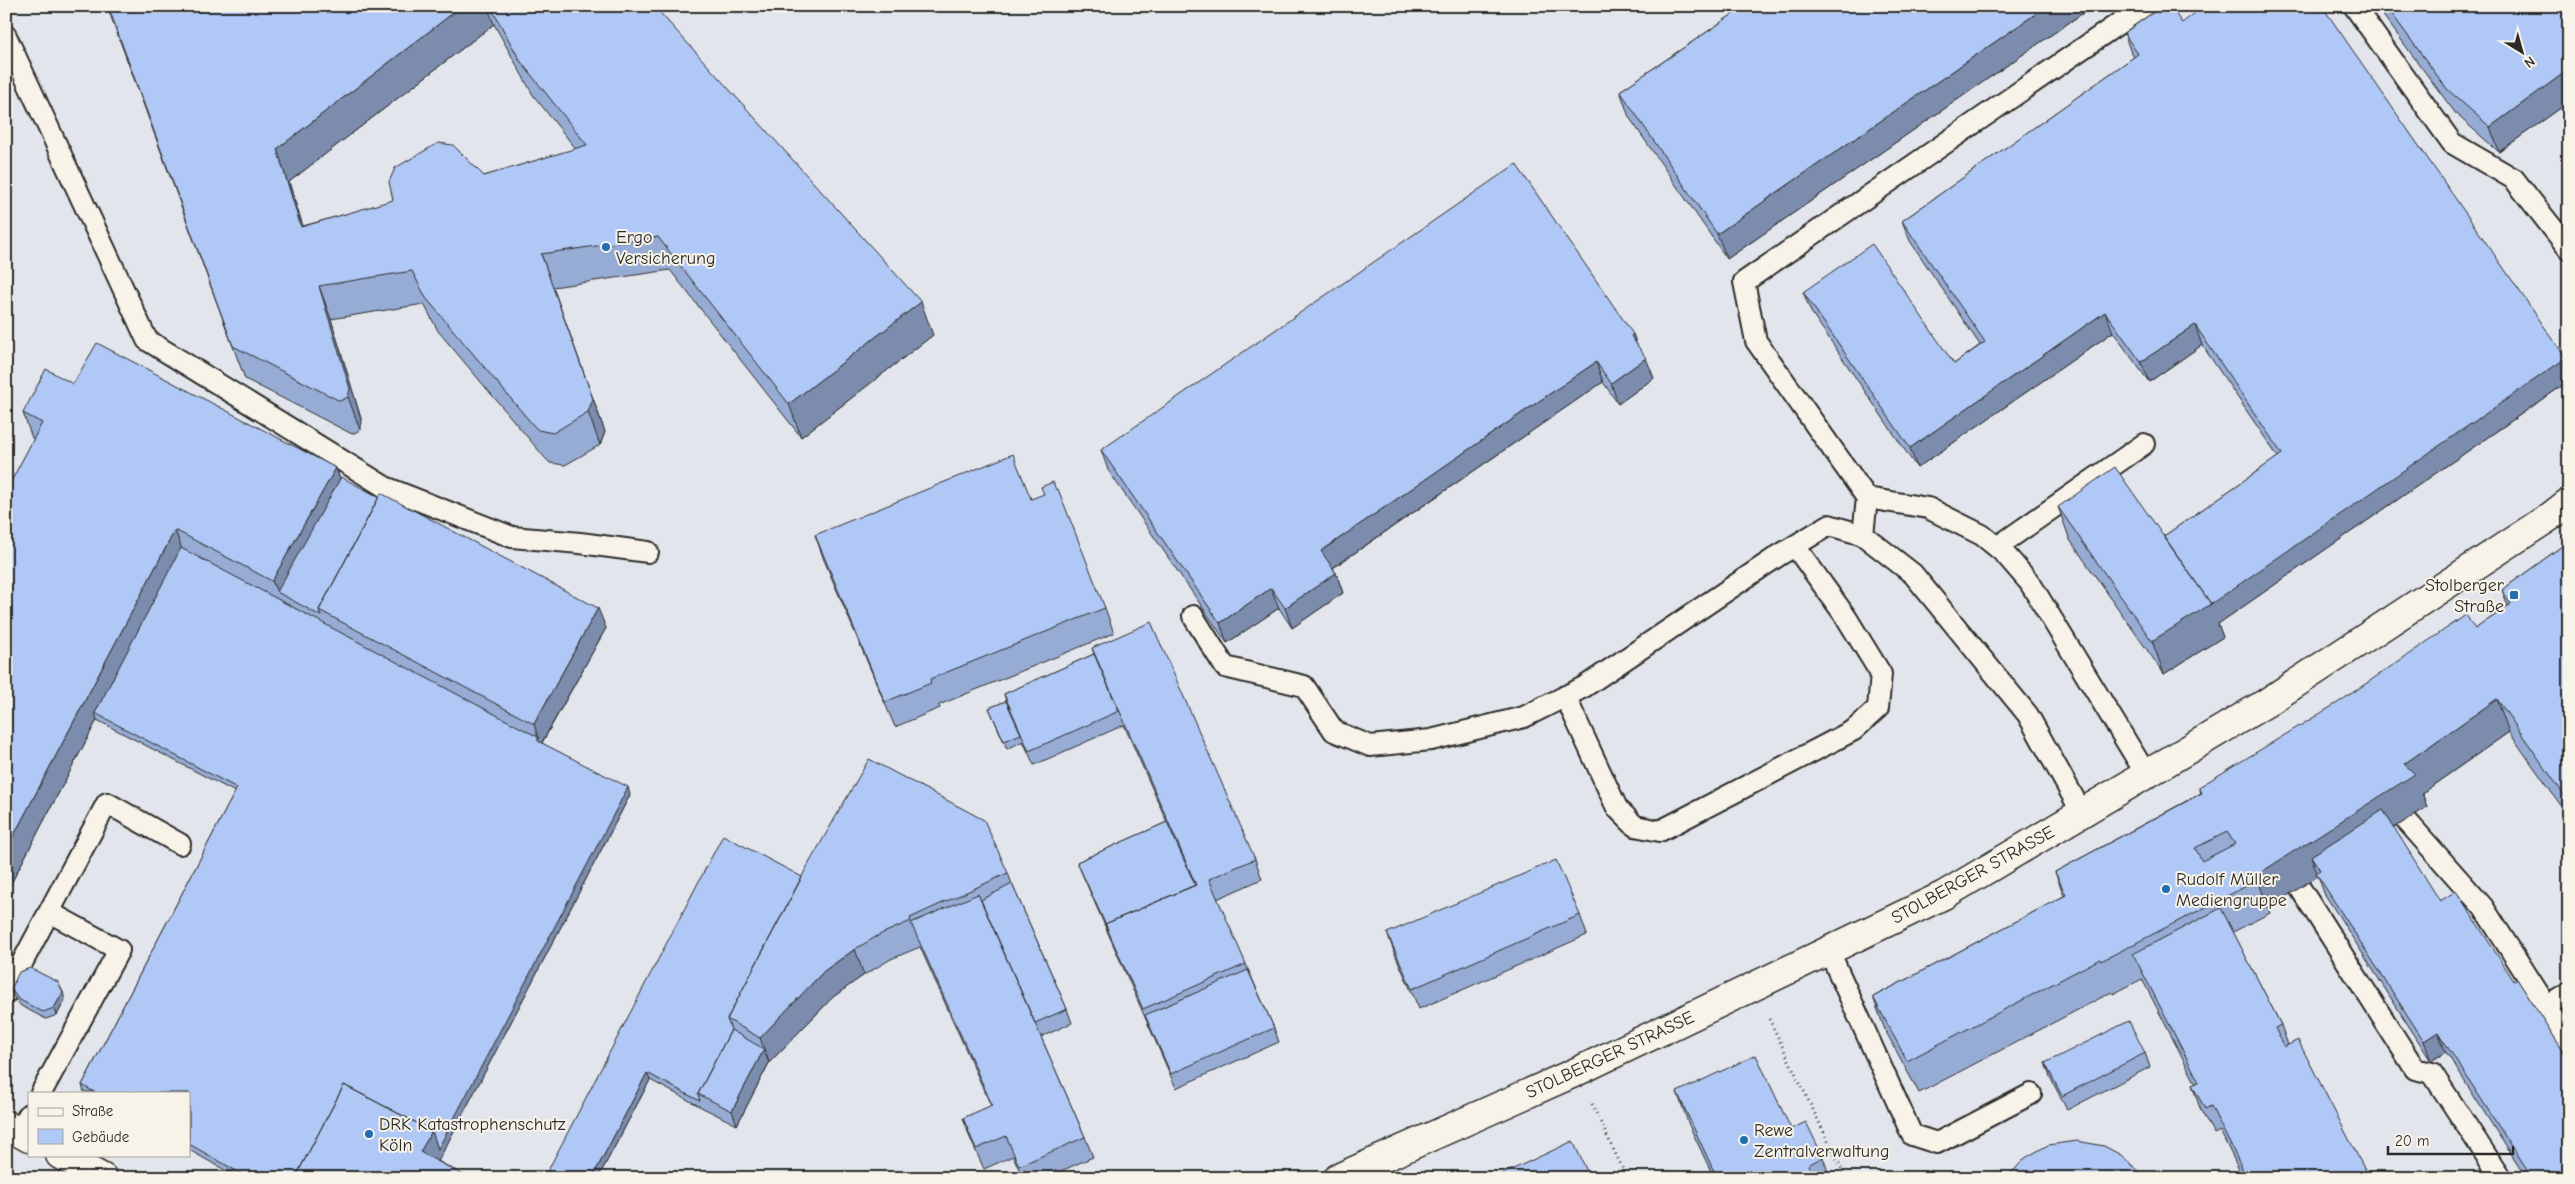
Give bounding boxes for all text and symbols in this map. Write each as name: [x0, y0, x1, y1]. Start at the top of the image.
north arrow: [2498, 28, 2548, 78]
text: N: [2521, 52, 2538, 72]
place label: Ergo Versicherung: [616, 227, 716, 269]
marker: Ergo Versicherung: [600, 241, 612, 253]
place label: Stolberger Straße: [2425, 575, 2505, 617]
marker: Stolberger Straße: [2508, 589, 2520, 601]
street label: STOLBERGER STRASSE: [1888, 821, 2058, 929]
place label: Rudolf Müller Mediengruppe: [2176, 869, 2287, 911]
marker: Rudolf Müller Mediengruppe: [2160, 883, 2172, 895]
street label: STOLBERGER STRASSE: [1522, 1007, 1698, 1103]
legend: [28, 1092, 190, 1156]
text: Straße: [72, 1102, 114, 1120]
place label: DRK Katastrophenschutz Köln: [379, 1114, 566, 1156]
place label: Rewe Zentralverwaltung: [1754, 1120, 1889, 1162]
scale bar: [2388, 1124, 2512, 1156]
text: Gebäude: [72, 1128, 130, 1146]
marker: DRK Katastrophenschutz Köln: [363, 1128, 375, 1140]
text: 20 m: [2395, 1132, 2429, 1150]
marker: Rewe Zentralverwaltung: [1738, 1134, 1750, 1146]

